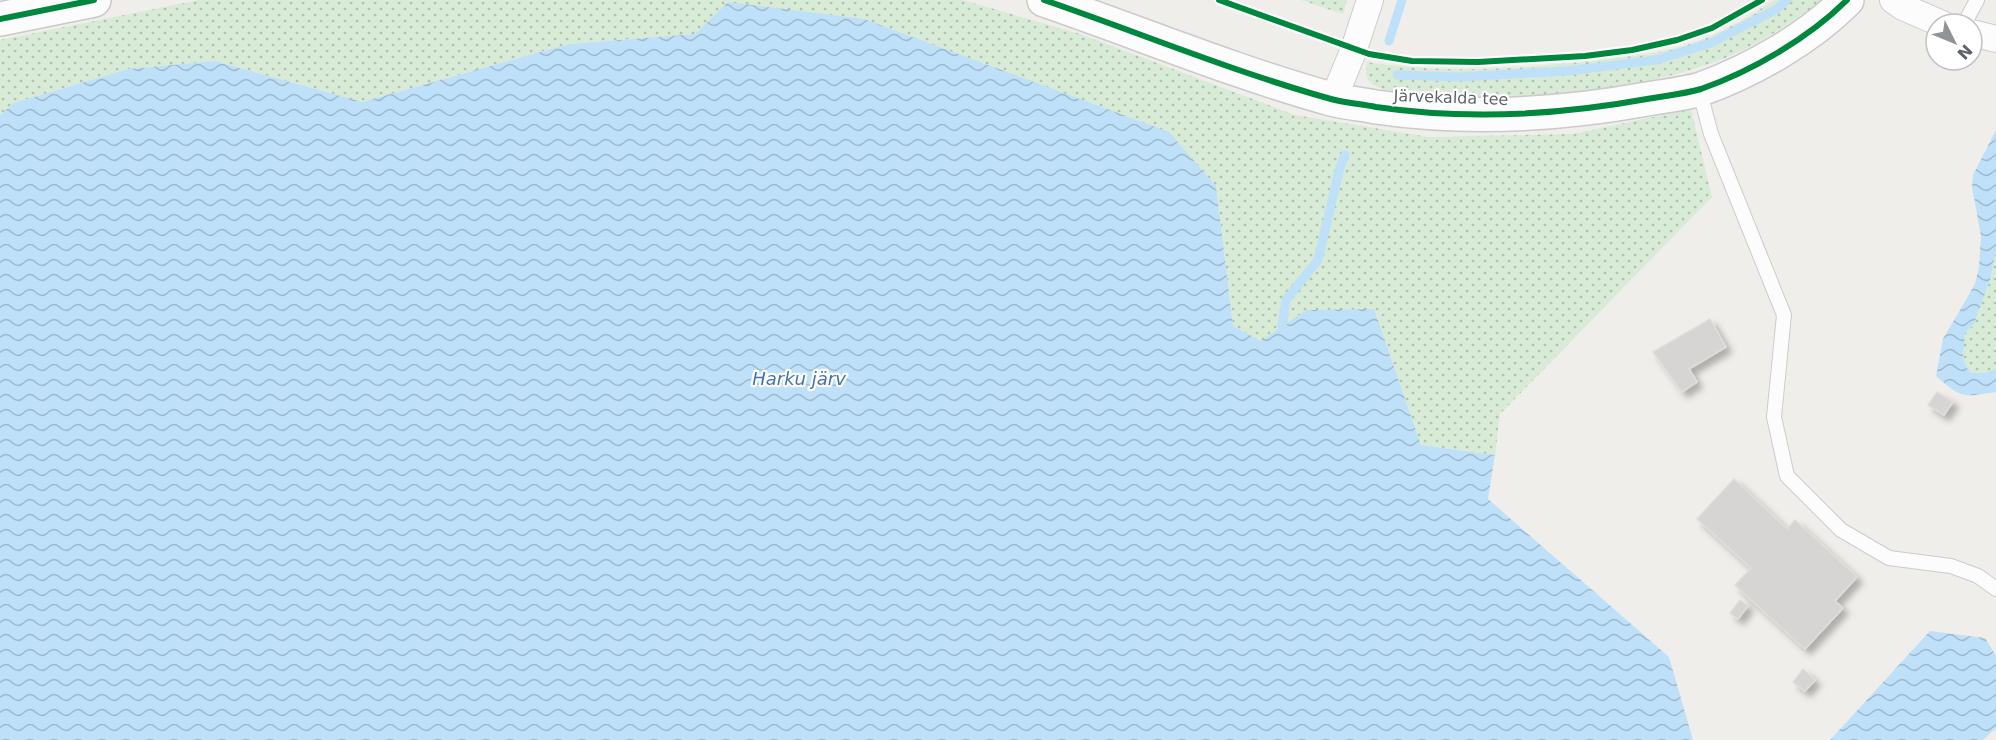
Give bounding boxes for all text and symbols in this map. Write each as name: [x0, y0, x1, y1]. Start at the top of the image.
north arrow: [1924, 12, 1984, 72]
text: N: [1953, 41, 1976, 63]
street label: Järvekalda tee: [1392, 86, 1509, 109]
water label: Harku järv: [752, 368, 846, 389]

